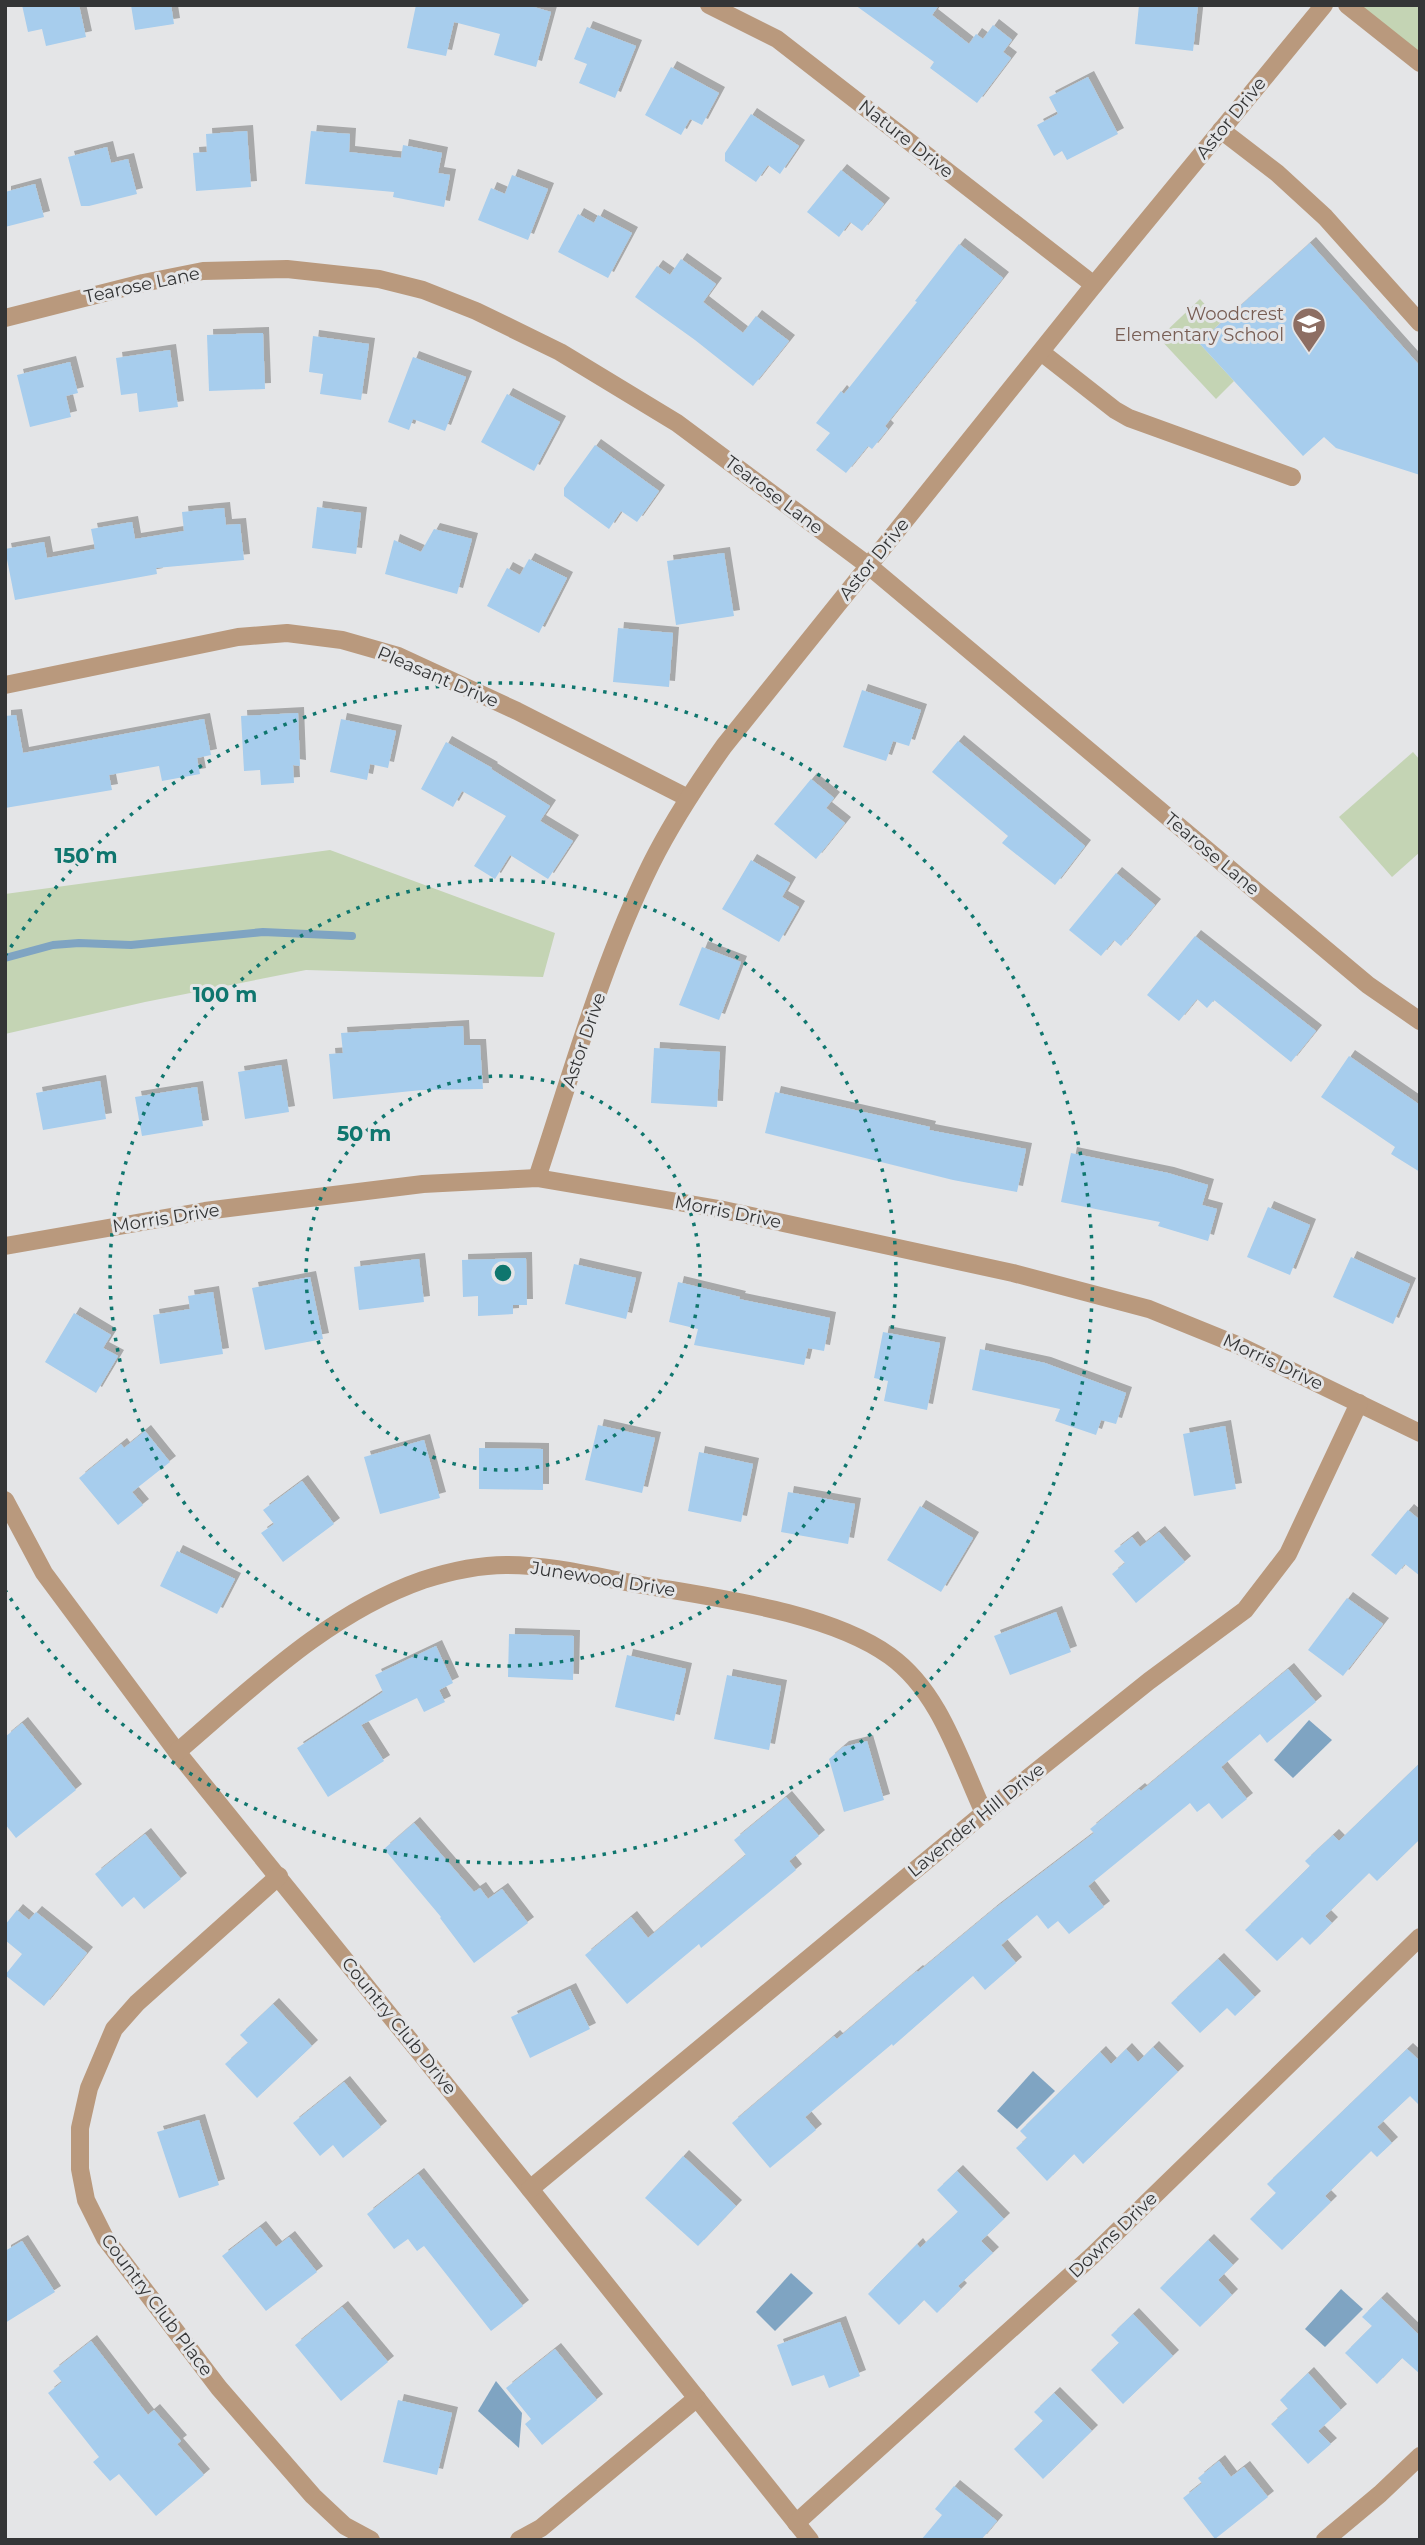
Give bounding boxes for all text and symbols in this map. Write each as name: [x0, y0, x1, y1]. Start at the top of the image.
street label: Astor Drive: [1191, 73, 1271, 163]
street label: Nature Drive: [854, 95, 958, 183]
street label: Tearose Lane: [82, 262, 202, 308]
place label: Woodcrest Elementary School: [1114, 303, 1284, 346]
school or university icon: Woodcrest Elementary School: [1290, 305, 1328, 354]
street label: Tearose Lane: [720, 451, 828, 539]
street label: Astor Drive: [834, 514, 914, 604]
street label: Pleasant Drive: [374, 642, 502, 713]
street label: Tearose Lane: [1160, 808, 1264, 900]
text: 150 m: [55, 843, 117, 868]
text: 100 m: [193, 982, 257, 1007]
street label: Astor Drive: [557, 990, 611, 1090]
text: 50 m: [337, 1121, 391, 1146]
street label: Morris Drive: [673, 1191, 783, 1233]
street label: Morris Drive: [111, 1199, 221, 1237]
centre of rings: [491, 1261, 515, 1285]
street label: Morris Drive: [1219, 1329, 1327, 1395]
street label: Junewood Drive: [528, 1557, 677, 1601]
street label: Lavender Hill Drive: [903, 1758, 1049, 1882]
street label: Country Club Drive: [337, 1953, 461, 2099]
street label: Downs Drive: [1064, 2187, 1162, 2283]
street label: Country Club Place: [96, 2229, 218, 2381]

